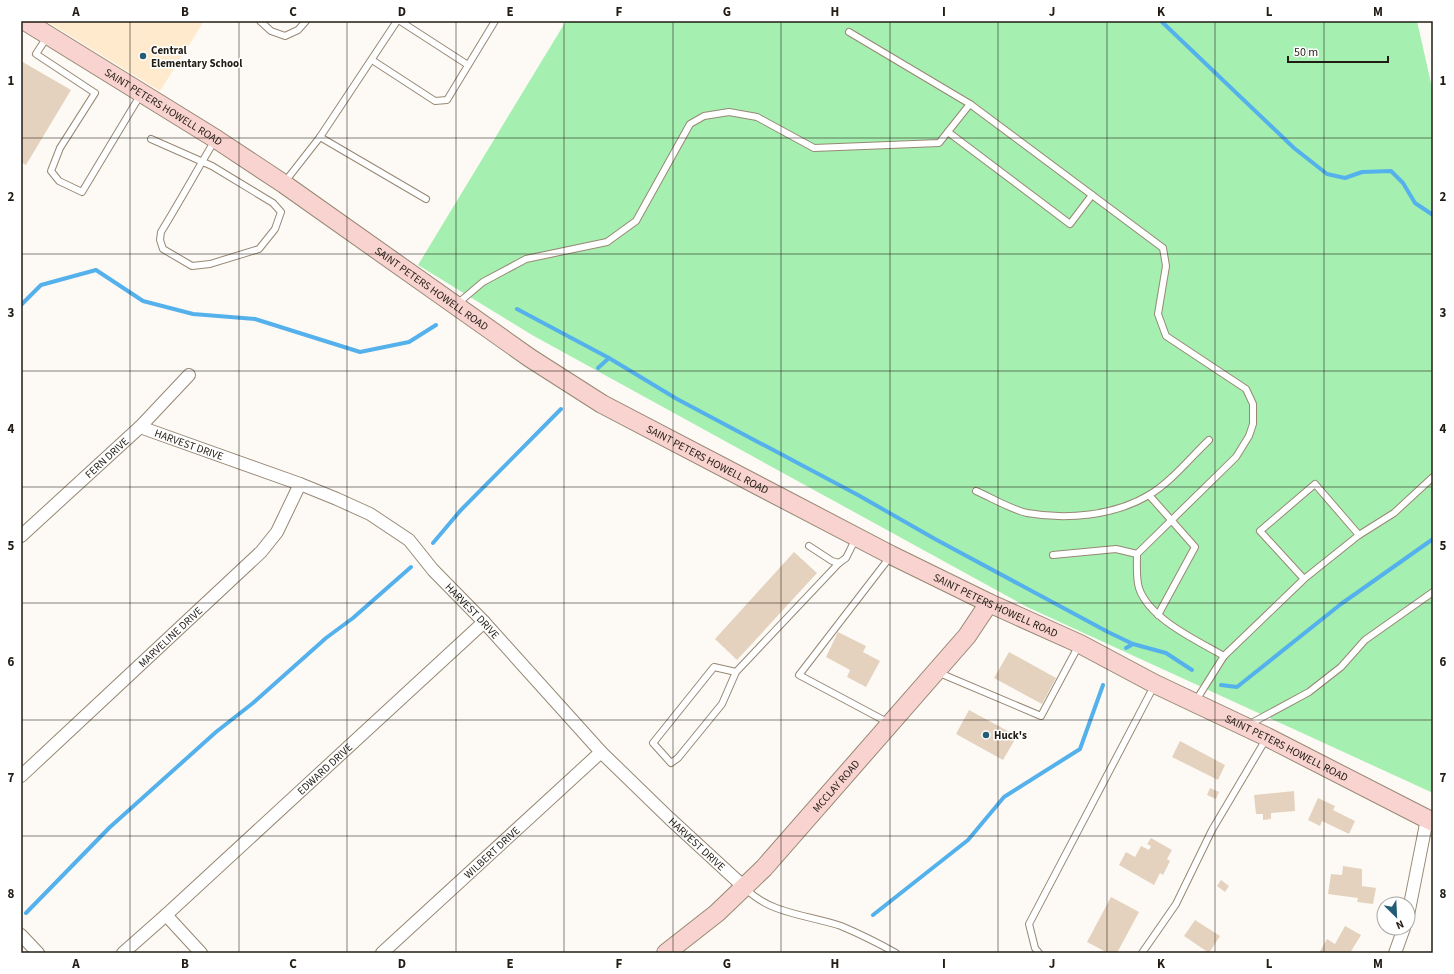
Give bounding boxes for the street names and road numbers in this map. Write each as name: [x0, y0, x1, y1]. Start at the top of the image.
street label: SAINT PETERS HOWELL ROAD: [102, 65, 225, 149]
street label: SAINT PETERS HOWELL ROAD: [372, 244, 491, 334]
street label: SAINT PETERS HOWELL ROAD: [644, 422, 771, 498]
street label: HARVEST DRIVE: [152, 426, 226, 464]
street label: FERN DRIVE: [82, 434, 132, 482]
street label: SAINT PETERS HOWELL ROAD: [931, 570, 1060, 641]
street label: HARVEST DRIVE: [442, 580, 503, 642]
street label: MARVELINE DRIVE: [135, 603, 206, 671]
street label: SAINT PETERS HOWELL ROAD: [1222, 711, 1351, 785]
street label: EDWARD DRIVE: [294, 740, 356, 798]
street label: MCCLAY ROAD: [809, 757, 863, 816]
street label: HARVEST DRIVE: [665, 814, 729, 874]
street label: WILBERT DRIVE: [461, 823, 523, 882]

